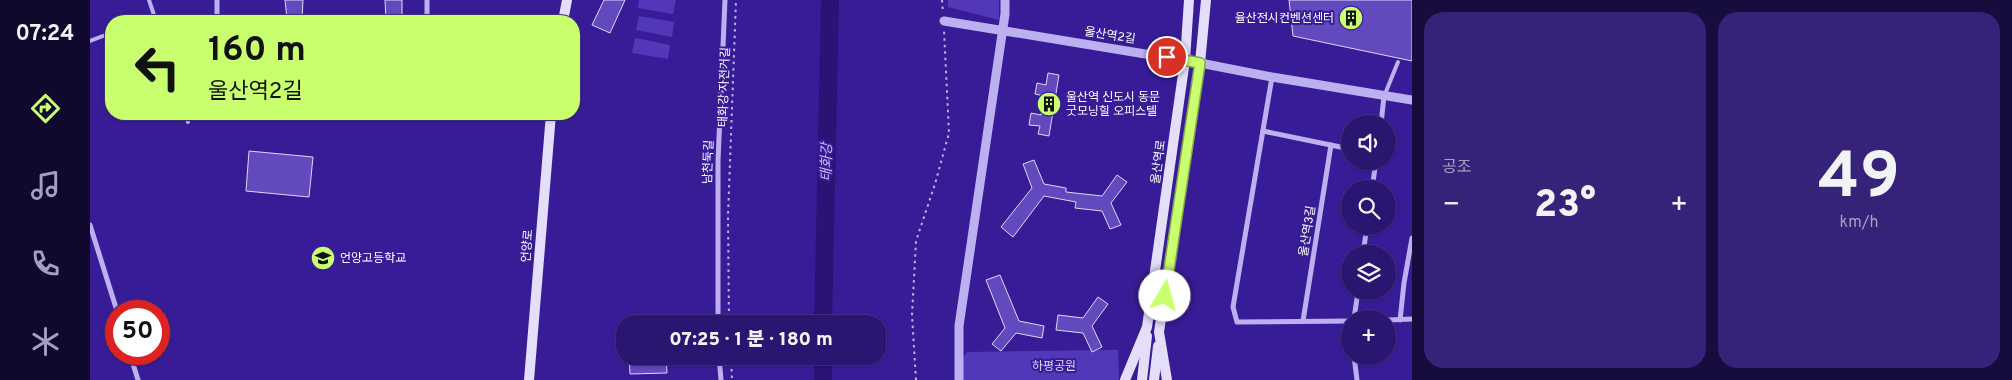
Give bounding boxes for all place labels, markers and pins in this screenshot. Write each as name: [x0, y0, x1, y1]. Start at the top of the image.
building icon: 율산전시컨벤션센터: [1338, 5, 1364, 31]
place label: 율산전시컨벤션센터: [1235, 11, 1334, 27]
pin: [1146, 36, 1188, 78]
place label: 울산역 신도시 동문 굿모닝힐 오피스텔: [1066, 90, 1160, 120]
building icon: 울산역 신도시 동문 굿모닝힐 오피스텔: [1036, 91, 1062, 117]
school or university icon: 언양고등학교: [310, 245, 336, 271]
place label: 언양고등학교: [340, 251, 406, 267]

